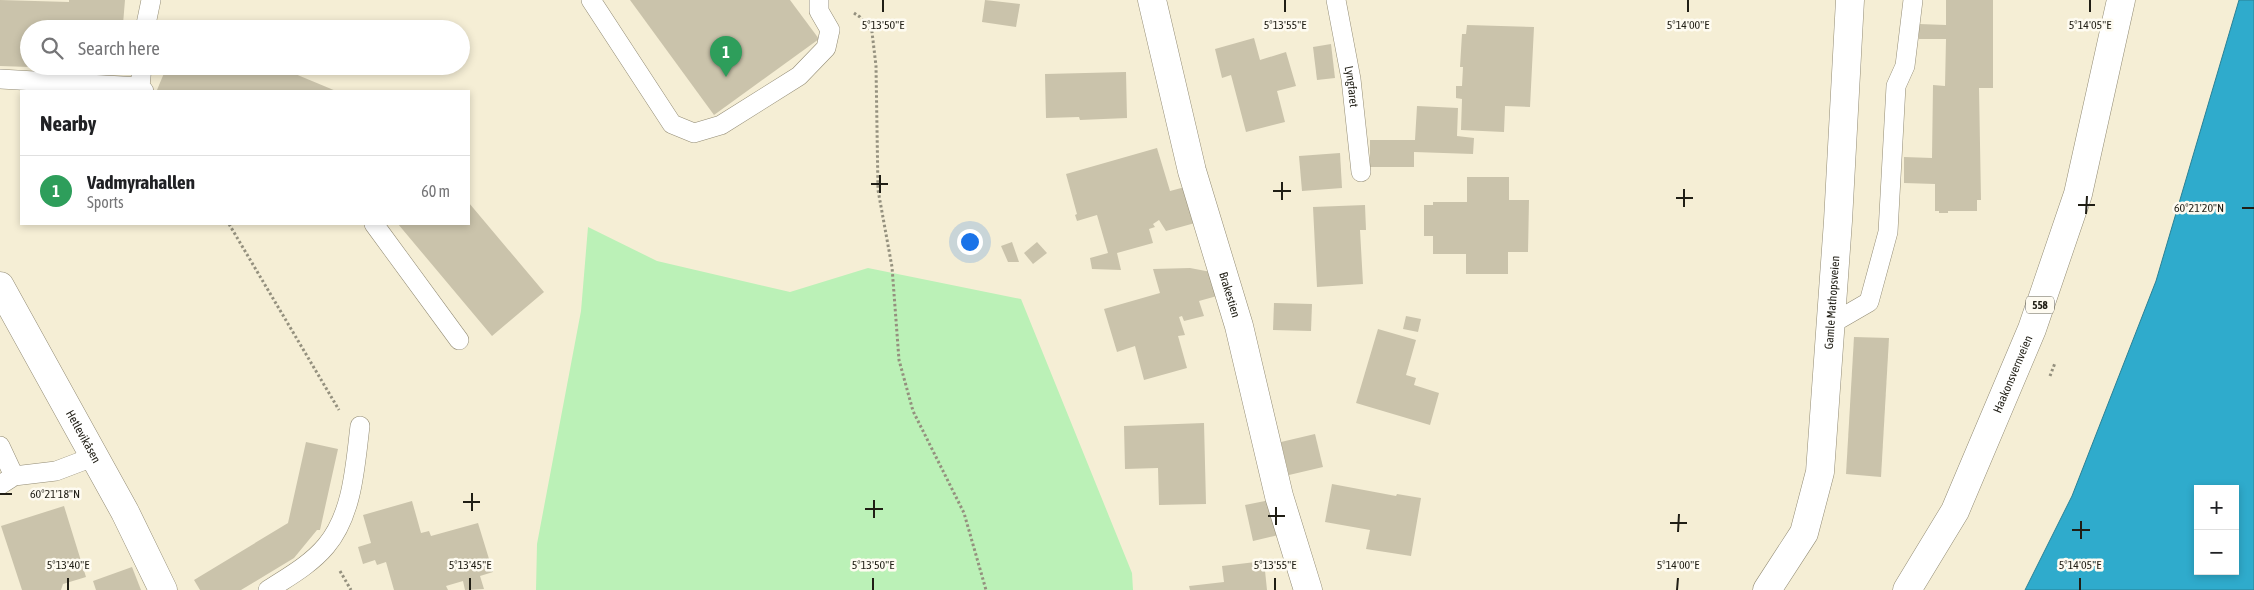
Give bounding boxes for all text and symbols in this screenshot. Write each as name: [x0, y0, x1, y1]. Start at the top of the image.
text: 5°13'50"E: [862, 18, 904, 32]
text: 5°13'55"E: [1264, 18, 1306, 32]
text: 5°14'00"E: [1667, 18, 1709, 32]
text: 5°14'05"E: [2069, 18, 2111, 32]
search box: [20, 20, 470, 75]
icon: search: [38, 34, 66, 62]
pin: 1: [710, 36, 742, 77]
text: Search here: [78, 37, 160, 59]
street label: Lyngfaret: [1342, 65, 1361, 109]
text: Nearby: [40, 111, 96, 135]
text: Vadmyrahallen: [87, 171, 195, 193]
text: 1: [52, 182, 60, 200]
text: 60 m: [421, 182, 450, 200]
text: Sports: [87, 193, 124, 211]
text: 60°21'20"N: [2174, 201, 2224, 215]
your location: [957, 229, 983, 255]
street label: Gamle Mathopsveien: [1822, 255, 1842, 350]
street label: Brakestien: [1216, 270, 1243, 319]
road number: 558: [2026, 296, 2054, 314]
street label: Haakonsvernveien: [1990, 333, 2035, 415]
street label: Hetlevikåsen: [63, 408, 104, 465]
map controls: [2194, 485, 2239, 575]
button: +: [2194, 485, 2239, 530]
text: 60°21'18"N: [30, 487, 80, 501]
button: −: [2194, 530, 2239, 575]
text: 5°13'40"E: [47, 558, 89, 572]
text: 5°13'45"E: [449, 558, 491, 572]
text: 5°13'50"E: [852, 558, 894, 572]
text: 5°13'55"E: [1254, 558, 1296, 572]
text: 5°14'00"E: [1657, 558, 1699, 572]
text: 5°14'05"E: [2059, 558, 2101, 572]

